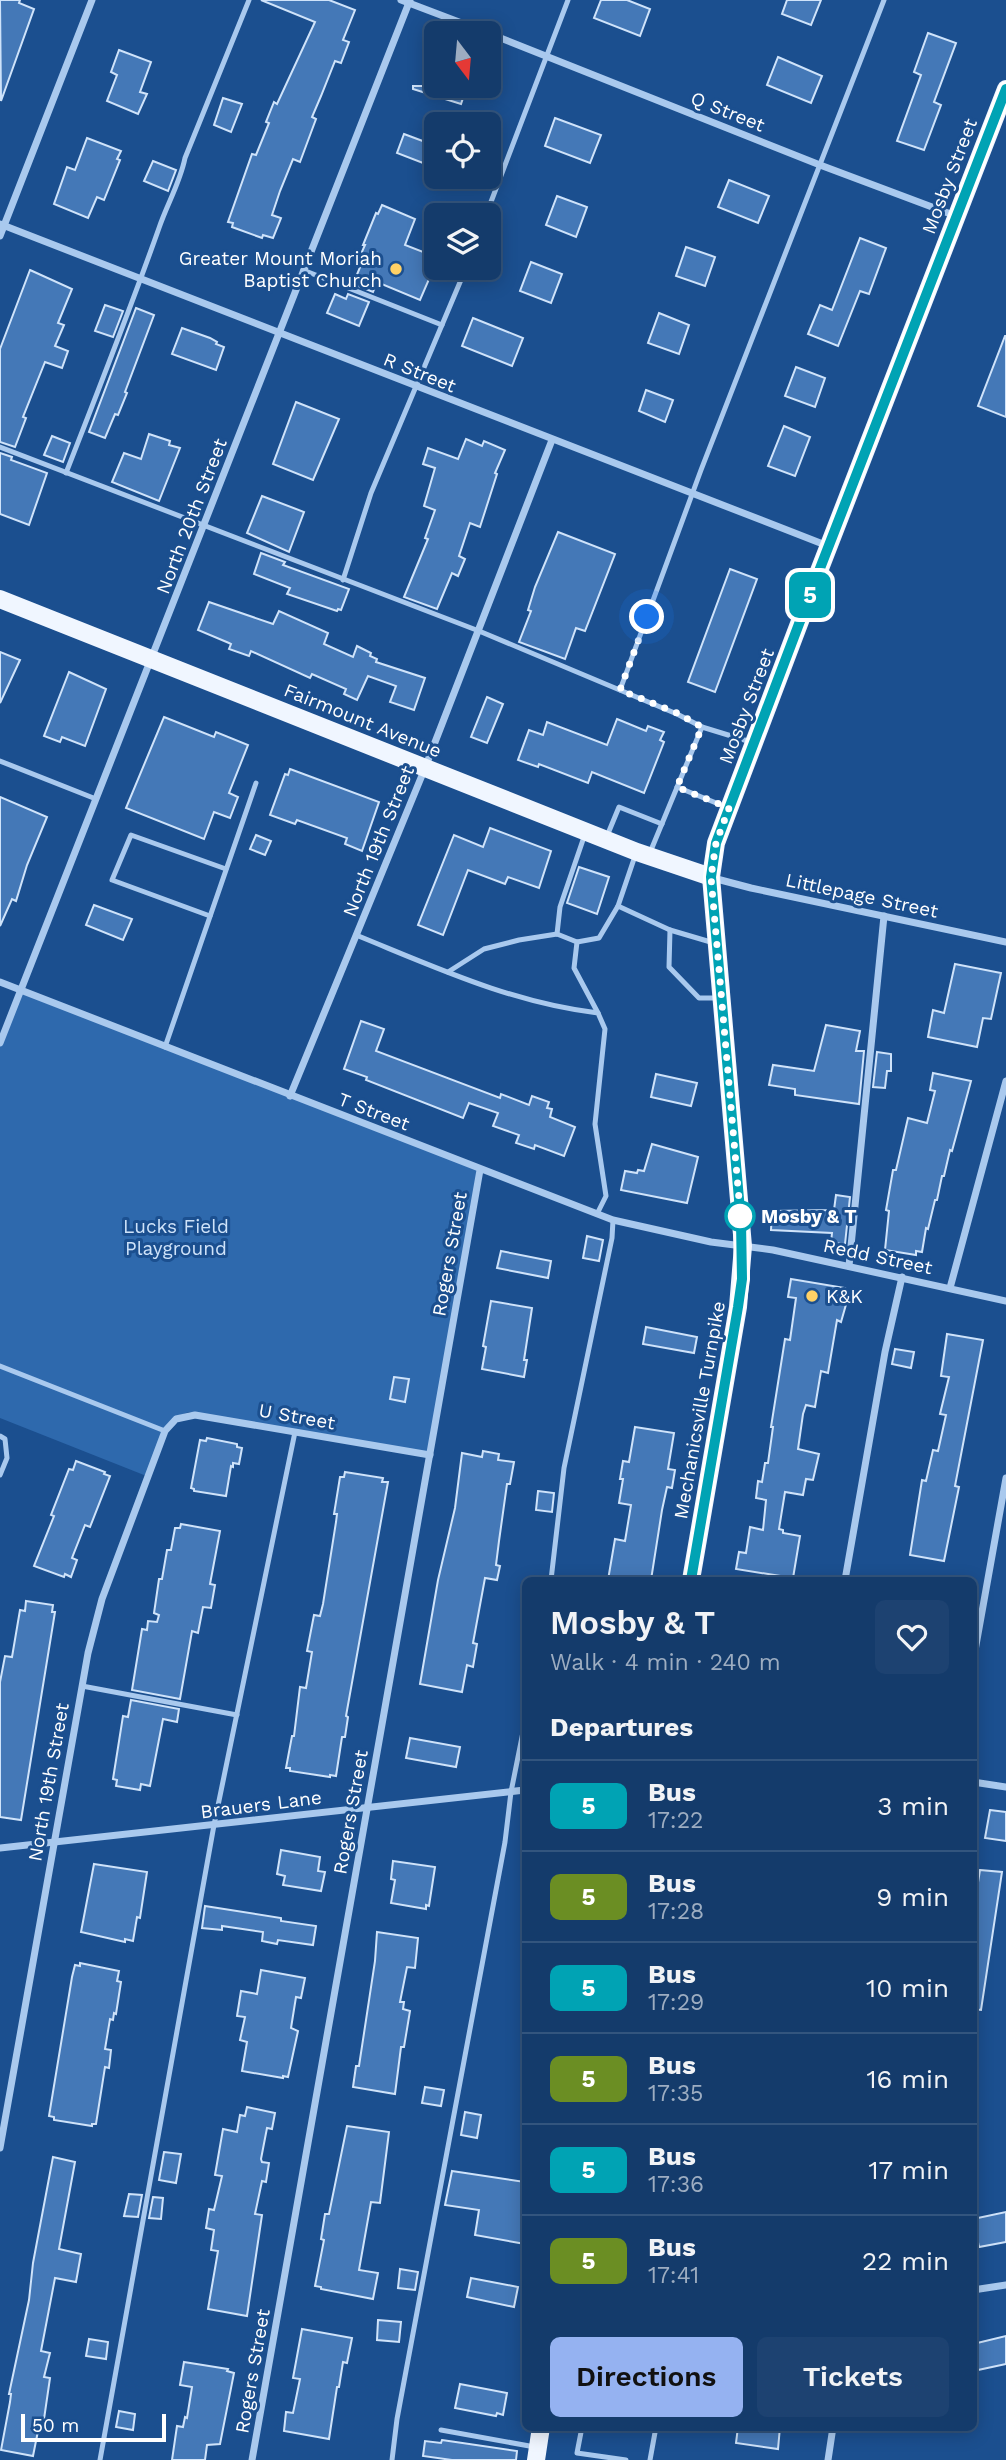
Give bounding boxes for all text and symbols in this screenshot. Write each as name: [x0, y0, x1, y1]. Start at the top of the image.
north arrow: [424, 21, 500, 98]
map controls: [424, 21, 501, 280]
street label: Q Street: [687, 86, 768, 137]
button: locate: [424, 112, 501, 189]
street label: Mosby Street: [917, 115, 982, 237]
button: layers: [424, 203, 501, 280]
place label: Greater Mount Moriah Baptist Church: [179, 247, 382, 292]
marker: Greater Mount Moriah Baptist Church: [388, 261, 404, 277]
street label: R Street: [380, 348, 460, 397]
street label: North 20th Street: [151, 435, 232, 597]
line badge: 5: [787, 572, 833, 618]
text: 5: [803, 581, 817, 609]
your location: [629, 599, 664, 634]
street label: Mosby Street: [714, 645, 779, 767]
street label: Fairmount Avenue: [281, 678, 445, 763]
street label: North 19th Street: [338, 762, 419, 920]
street label: Littlepage Street: [784, 868, 940, 923]
street label: T Street: [335, 1087, 413, 1136]
street label: Rogers Street: [427, 1190, 472, 1318]
marker: Mosby & T: [725, 1201, 755, 1231]
place label: Mosby & T: [761, 1205, 857, 1228]
park label: Lucks Field Playground: [123, 1215, 229, 1260]
street label: Redd Street: [821, 1234, 934, 1279]
place label: K&K: [826, 1285, 863, 1308]
marker: K&K: [804, 1288, 820, 1304]
street label: Mechanicsville Turnpike: [669, 1299, 730, 1521]
street label: U Street: [257, 1398, 337, 1435]
button: heart: [875, 1600, 949, 1674]
text: Mosby & T: [550, 1603, 715, 1642]
text: Walk · 4 min · 240 m: [550, 1649, 781, 1676]
street label: North 19th Street: [23, 1701, 74, 1863]
text: Departures: [550, 1712, 693, 1742]
street label: Rogers Street: [328, 1748, 373, 1876]
text: Bus: [648, 1777, 696, 1807]
street label: Brauers Lane: [199, 1786, 323, 1823]
text: 3 min: [877, 1791, 949, 1821]
text: 5: [582, 1792, 596, 1820]
text: 17:22: [648, 1807, 704, 1834]
text: Bus: [648, 1868, 696, 1898]
text: 9 min: [876, 1882, 949, 1912]
text: 5: [582, 1883, 596, 1911]
text: 17:28: [648, 1898, 704, 1925]
text: Bus: [648, 1959, 696, 1989]
text: 10 min: [866, 1973, 949, 2003]
text: 5: [582, 1974, 596, 2002]
text: 17:29: [648, 1989, 704, 2016]
text: Bus: [648, 2050, 696, 2080]
text: 16 min: [866, 2064, 949, 2094]
text: 5: [582, 2065, 596, 2093]
text: 17:35: [648, 2080, 703, 2107]
text: Bus: [648, 2141, 696, 2171]
text: 17 min: [868, 2155, 949, 2185]
text: 5: [582, 2156, 596, 2184]
text: 17:36: [648, 2171, 704, 2198]
text: Bus: [648, 2232, 696, 2262]
text: 22 min: [862, 2246, 949, 2276]
text: 5: [582, 2247, 596, 2275]
text: 17:41: [648, 2262, 699, 2289]
street label: Rogers Street: [230, 2307, 275, 2435]
button: Directions: [550, 2337, 743, 2417]
button: Tickets: [757, 2337, 949, 2417]
scale bar: [21, 2411, 166, 2443]
text: 50 m: [32, 2414, 79, 2437]

